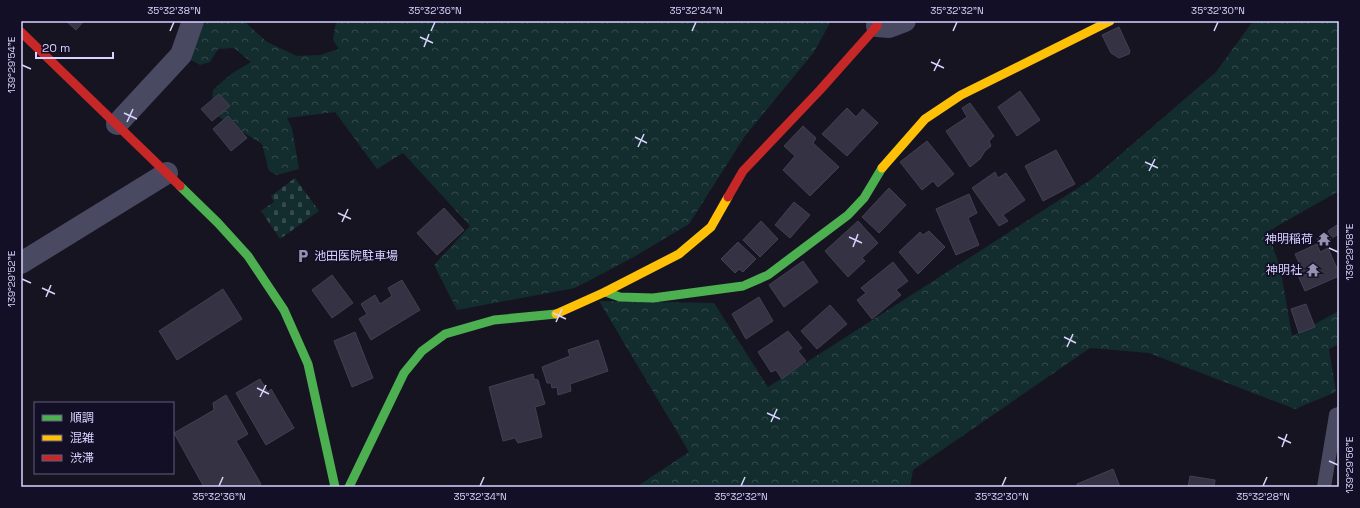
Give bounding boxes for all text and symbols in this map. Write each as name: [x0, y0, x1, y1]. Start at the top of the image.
text: 35°32'38"N: [147, 4, 201, 17]
text: 35°32'36"N: [408, 4, 462, 17]
text: 35°32'34"N: [669, 4, 723, 17]
text: 35°32'32"N: [930, 4, 984, 17]
text: 35°32'30"N: [1191, 4, 1245, 17]
scale bar: [36, 34, 113, 60]
text: 139°29'54"E: [5, 36, 18, 93]
text: 20 m: [42, 40, 70, 56]
text: 139°29'58"E: [1343, 223, 1356, 280]
place label: 神明稲荷: [1265, 231, 1313, 247]
temple icon: 神明稲荷: [1316, 231, 1332, 247]
parking icon: 池田医院駐車場: [295, 248, 311, 264]
place label: 池田医院駐車場: [314, 248, 398, 264]
text: 139°29'52"E: [5, 250, 18, 307]
place label: 神明社: [1266, 262, 1302, 278]
temple icon: 神明社: [1305, 262, 1321, 278]
legend: [34, 402, 174, 474]
text: 順調: [70, 410, 94, 426]
text: 混雑: [70, 430, 94, 446]
text: 139°29'56"E: [1343, 436, 1356, 493]
text: 渋滞: [70, 450, 94, 466]
text: 35°32'36"N: [192, 490, 246, 503]
text: 35°32'34"N: [453, 490, 507, 503]
text: 35°32'32"N: [714, 490, 768, 503]
text: 35°32'30"N: [975, 490, 1029, 503]
text: 35°32'28"N: [1236, 490, 1290, 503]

